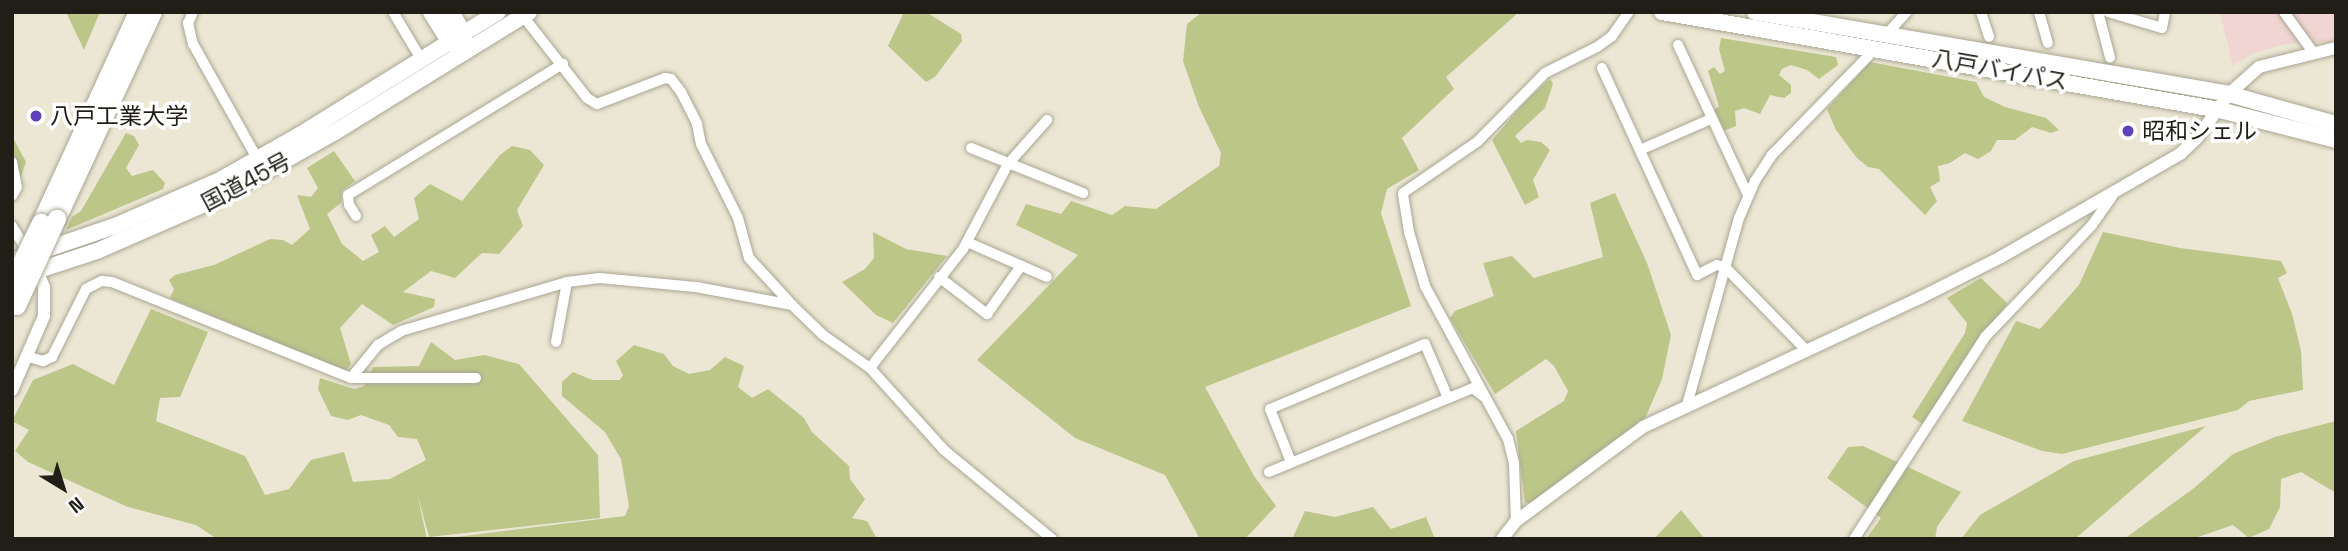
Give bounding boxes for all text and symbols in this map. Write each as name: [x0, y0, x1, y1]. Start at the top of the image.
street label: 八戸バイパス: [1930, 44, 2070, 96]
place label: 八戸工業大学: [50, 102, 188, 130]
marker: 八戸工業大学: [28, 108, 44, 124]
place label: 昭和シェル: [2142, 117, 2257, 145]
marker: 昭和シェル: [2120, 123, 2136, 139]
street label: 国道45号: [197, 147, 295, 217]
north arrow: [28, 453, 98, 523]
text: N: [64, 491, 89, 519]

